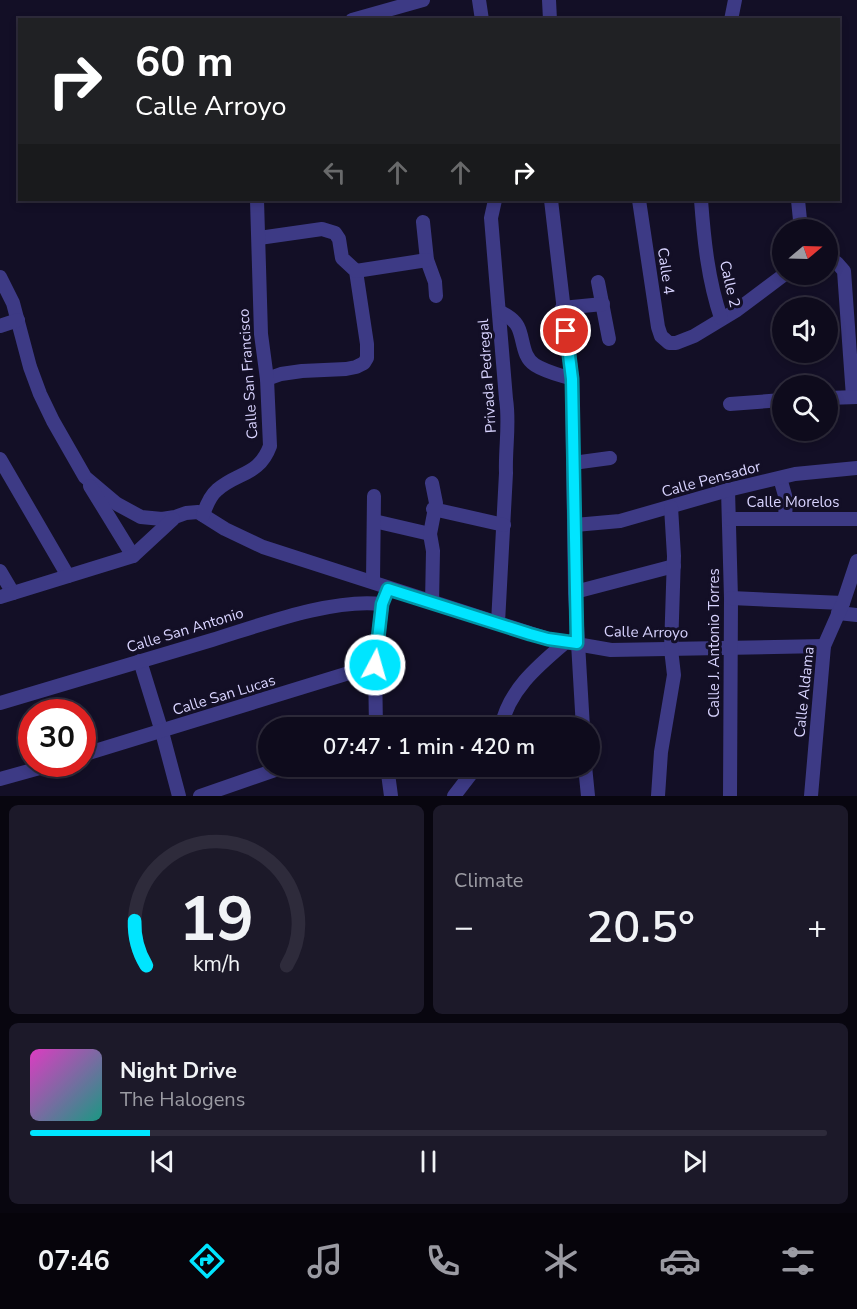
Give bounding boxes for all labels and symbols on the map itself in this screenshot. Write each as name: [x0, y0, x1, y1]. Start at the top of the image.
north arrow: [772, 219, 838, 285]
street label: Calle 4: [653, 246, 679, 296]
street label: Calle 2: [715, 259, 745, 309]
pin: [540, 305, 591, 356]
street label: Calle San Francisco: [233, 308, 263, 440]
street label: Privada Pedregal: [473, 318, 501, 434]
street label: Calle Pensador: [659, 456, 763, 502]
street label: Calle Morelos: [747, 492, 839, 512]
street label: Calle J. Antonio Torres: [704, 568, 724, 718]
street label: Calle San Antonio: [124, 603, 246, 657]
street label: Calle Arroyo: [604, 621, 688, 643]
position arrow: [343, 633, 407, 697]
street label: Calle Aldama: [789, 646, 819, 738]
street label: Calle San Lucas: [170, 670, 278, 720]
speed limit sign: 30: [18, 699, 96, 777]

